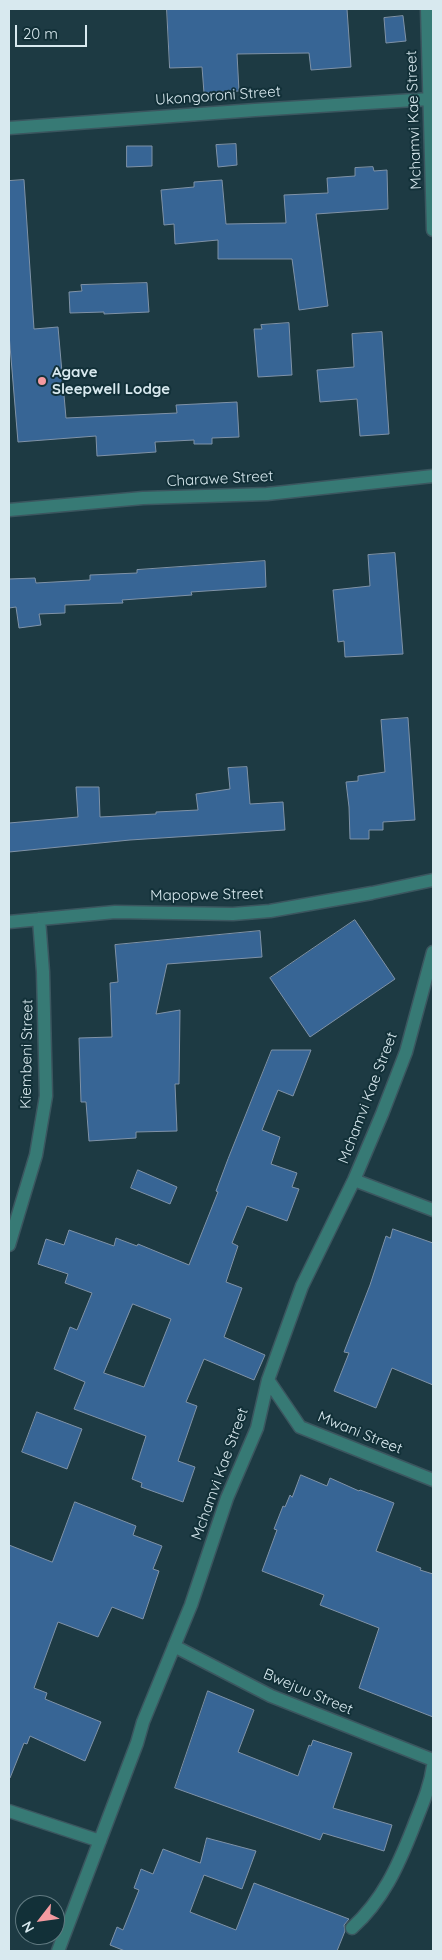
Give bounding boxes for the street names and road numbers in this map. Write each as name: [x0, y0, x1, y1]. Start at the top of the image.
street label: Mchamvi Kae Street: [403, 50, 425, 190]
street label: Ukongoroni Street: [155, 83, 281, 109]
street label: Charawe Street: [166, 467, 274, 491]
street label: Mapopwe Street: [150, 885, 264, 905]
street label: Kiembeni Street: [17, 999, 37, 1109]
street label: Mchamvi Kae Street: [335, 1030, 401, 1166]
street label: Mchamvi Kae Street: [188, 1405, 252, 1543]
street label: Mwani Street: [315, 1408, 405, 1458]
street label: Bwejuu Street: [260, 1665, 356, 1719]

